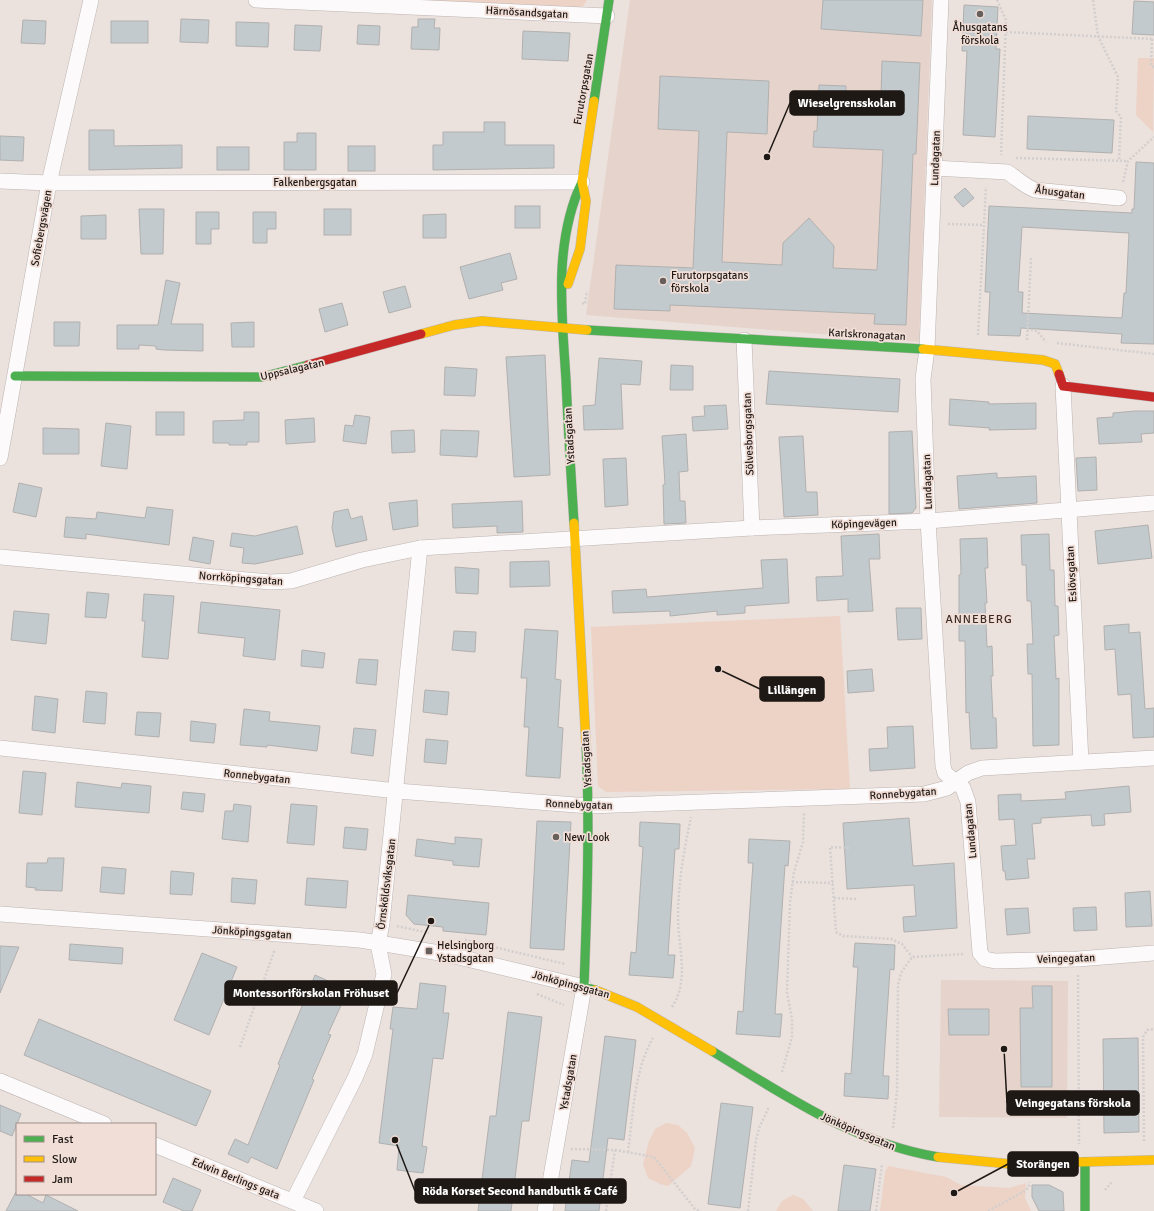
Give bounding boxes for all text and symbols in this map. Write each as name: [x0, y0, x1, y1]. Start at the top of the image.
street label: Härnösandsgatan: [485, 4, 569, 21]
marker: Åhusgatans förskola: [975, 9, 985, 19]
place label: Åhusgatans förskola: [952, 20, 1008, 47]
street label: Furutorpsgatan: [571, 52, 596, 126]
callout: Wieselgrensskolan: [790, 91, 904, 115]
text: Wieselgrensskolan: [798, 96, 897, 111]
street label: Lundagatan: [928, 130, 943, 186]
street label: Falkenbergsgatan: [273, 176, 357, 189]
street label: Åhusgatan: [1034, 182, 1086, 202]
street label: Sofiebergsvägen: [28, 189, 55, 267]
place label: Furutorpsgatans förskola: [671, 269, 748, 295]
marker: Furutorpsgatans förskola: [658, 276, 668, 286]
street label: Karlskronagatan: [828, 326, 906, 343]
street label: Uppsalagatan: [259, 356, 325, 383]
street label: Sölvesborgsgatan: [741, 392, 756, 476]
street label: Ystadsgatan: [562, 407, 577, 465]
street label: Lundagatan: [920, 454, 935, 510]
street label: Köpingevägen: [831, 516, 897, 531]
street label: Eslövsgatan: [1064, 546, 1079, 602]
street label: Norrköpingsgatan: [198, 569, 284, 588]
district label: ANNEBERG: [945, 612, 1013, 627]
callout: Lillängen: [760, 677, 824, 701]
text: Lillängen: [768, 683, 817, 698]
street label: Ystadsgatan: [579, 730, 594, 788]
street label: Ronnebygatan: [223, 767, 291, 786]
street label: Ronnebygatan: [869, 785, 937, 802]
street label: Ronnebygatan: [545, 797, 613, 812]
street label: Lundagatan: [962, 803, 979, 859]
place label: New Look: [564, 831, 610, 844]
marker: New Look: [551, 832, 561, 842]
street label: Örnsköldsviksgatan: [373, 838, 399, 930]
street label: Jönköpingsgatan: [212, 923, 292, 942]
place label: Helsingborg Ystadsgatan: [437, 939, 494, 965]
marker: Helsingborg Ystadsgatan: [424, 946, 434, 956]
street label: Veingegatan: [1037, 951, 1095, 966]
street label: Jönköpingsgatan: [531, 968, 611, 1001]
callout: Montessoriförskolan Fröhuset: [225, 981, 397, 1005]
text: Montessoriförskolan Fröhuset: [233, 986, 390, 1001]
street label: Ystadsgatan: [557, 1053, 580, 1111]
callout: Veingegatans förskola: [1007, 1091, 1139, 1115]
text: Veingegatans förskola: [1015, 1096, 1131, 1111]
street label: Jönköpingsgatan: [819, 1110, 897, 1153]
legend: [16, 1123, 156, 1195]
text: Fast: [52, 1132, 73, 1147]
text: Slow: [52, 1152, 77, 1167]
callout: Storängen: [1008, 1152, 1078, 1176]
street label: Edwin Berlings gata: [190, 1155, 282, 1202]
text: Storängen: [1016, 1157, 1070, 1172]
text: Jam: [52, 1172, 73, 1187]
callout: Röda Korset Second handbutik & Café: [415, 1179, 626, 1203]
text: Röda Korset Second handbutik & Café: [422, 1184, 618, 1199]

